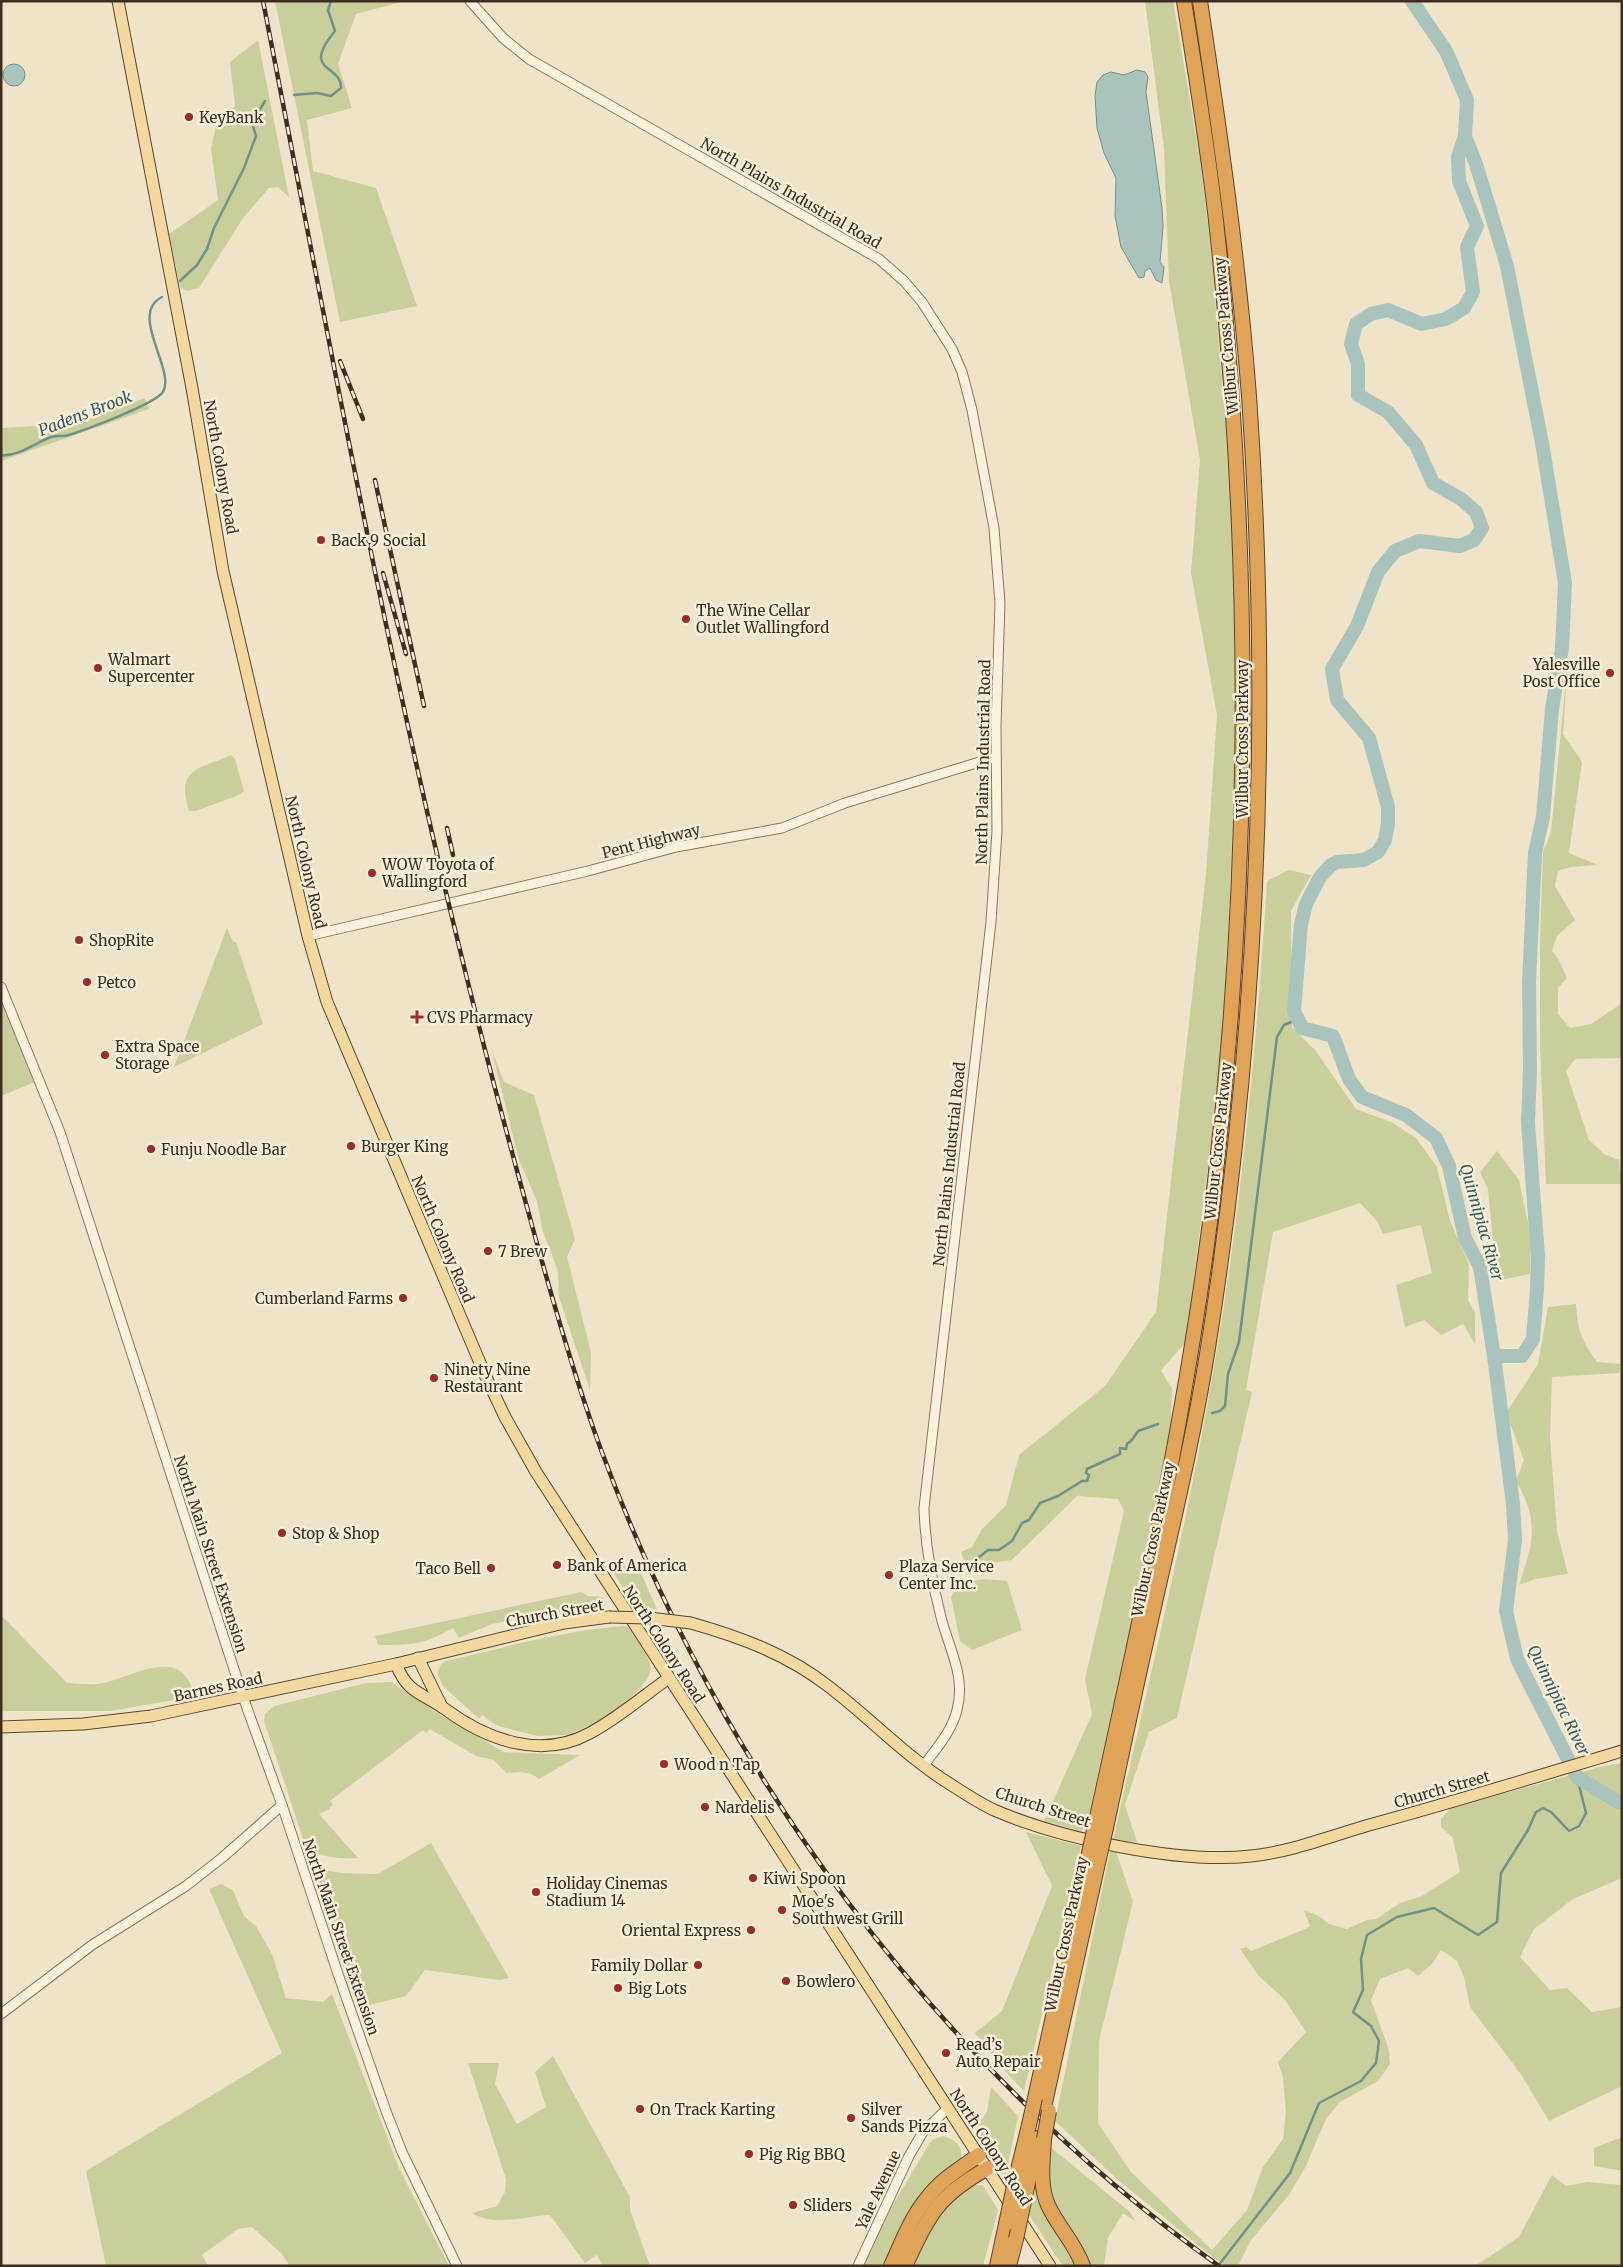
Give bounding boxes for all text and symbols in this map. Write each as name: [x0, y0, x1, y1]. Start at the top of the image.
place label: KeyBank: [199, 108, 264, 127]
marker: KeyBank: [183, 111, 195, 123]
street label: North Plains Industrial Road: [697, 133, 885, 253]
street label: Wilbur Cross Parkway: [1210, 256, 1242, 417]
water label: Padens Brook: [35, 386, 135, 440]
street label: North Colony Road: [200, 398, 242, 536]
place label: Back 9 Social: [331, 531, 426, 550]
marker: Back 9 Social: [315, 534, 327, 546]
place label: The Wine Cellar Outlet Wallingford: [696, 601, 829, 637]
marker: The Wine Cellar Outlet Wallingford: [680, 613, 692, 625]
place label: Walmart Supercenter: [107, 650, 195, 686]
place label: Yalesville Post Office: [1522, 655, 1600, 691]
street label: North Plains Industrial Road: [972, 659, 994, 865]
street label: Wilbur Cross Parkway: [1233, 660, 1252, 819]
marker: Walmart Supercenter: [92, 662, 104, 674]
marker: Yalesville Post Office: [1604, 667, 1616, 679]
street label: North Colony Road: [281, 794, 331, 930]
street label: Pent Highway: [600, 820, 702, 862]
place label: WOW Toyota of Wallingford: [381, 855, 495, 891]
marker: WOW Toyota of Wallingford: [366, 867, 378, 879]
place label: ShopRite: [89, 931, 154, 950]
marker: ShopRite: [73, 934, 85, 946]
place label: Petco: [97, 973, 136, 992]
marker: Petco: [81, 976, 93, 988]
place label: CVS Pharmacy: [427, 1008, 533, 1027]
marker: CVS Pharmacy: [411, 1011, 423, 1023]
place label: Extra Space Storage: [115, 1037, 199, 1073]
marker: Extra Space Storage: [99, 1049, 111, 1061]
street label: North Plains Industrial Road: [929, 1061, 969, 1267]
street label: Wilbur Cross Parkway: [1200, 1061, 1236, 1222]
place label: Burger King: [361, 1137, 448, 1156]
place label: Funju Noodle Bar: [161, 1140, 287, 1159]
marker: Burger King: [345, 1140, 357, 1152]
marker: Funju Noodle Bar: [145, 1143, 157, 1155]
water label: Quinnipiac River: [1456, 1161, 1508, 1283]
street label: North Colony Road: [408, 1173, 478, 1305]
place label: 7 Brew: [498, 1242, 547, 1261]
marker: 7 Brew: [482, 1245, 494, 1257]
place label: Cumberland Farms: [255, 1289, 393, 1308]
marker: Cumberland Farms: [397, 1292, 409, 1304]
place label: Ninety Nine Restaurant: [444, 1360, 531, 1396]
marker: Ninety Nine Restaurant: [428, 1372, 440, 1384]
street label: North Main Street Extension: [170, 1453, 252, 1655]
street label: Wilbur Cross Parkway: [1127, 1459, 1179, 1619]
place label: Stop & Shop: [292, 1524, 380, 1543]
marker: Stop & Shop: [276, 1527, 288, 1539]
place label: Bank of America: [567, 1556, 687, 1575]
place label: Plaza Service Center Inc.: [899, 1557, 994, 1593]
place label: Taco Bell: [415, 1559, 481, 1578]
marker: Bank of America: [551, 1559, 563, 1571]
marker: Taco Bell: [485, 1562, 497, 1574]
marker: Plaza Service Center Inc.: [883, 1569, 895, 1581]
street label: North Colony Road: [619, 1582, 709, 1706]
street label: Church Street: [505, 1595, 605, 1631]
water label: Quinnipiac River: [1524, 1641, 1595, 1759]
street label: Barnes Road: [172, 1668, 264, 1706]
place label: Wood n Tap: [673, 1755, 760, 1774]
marker: Wood n Tap: [658, 1758, 670, 1770]
street label: Church Street: [1392, 1766, 1492, 1812]
street label: Church Street: [993, 1783, 1093, 1831]
place label: Nardelis: [715, 1798, 775, 1817]
marker: Nardelis: [699, 1801, 711, 1813]
street label: North Main Street Extension: [298, 1836, 384, 2038]
street label: Wilbur Cross Parkway: [1040, 1854, 1092, 2014]
place label: Kiwi Spoon: [763, 1869, 846, 1888]
marker: Kiwi Spoon: [747, 1872, 759, 1884]
place label: Holiday Cinemas Stadium 14: [546, 1874, 668, 1910]
marker: Holiday Cinemas Stadium 14: [530, 1886, 542, 1898]
place label: Moe's Southwest Grill: [792, 1892, 904, 1928]
marker: Moe's Southwest Grill: [776, 1904, 788, 1916]
place label: Oriental Express: [622, 1921, 741, 1940]
marker: Oriental Express: [745, 1924, 757, 1936]
place label: Family Dollar: [591, 1956, 688, 1975]
marker: Family Dollar: [692, 1959, 704, 1971]
place label: Bowlero: [796, 1972, 855, 1991]
marker: Bowlero: [780, 1975, 792, 1987]
place label: Big Lots: [628, 1979, 687, 1998]
marker: Big Lots: [612, 1982, 624, 1994]
place label: Read’s Auto Repair: [955, 2035, 1041, 2071]
marker: Read’s Auto Repair: [940, 2047, 952, 2059]
street label: North Colony Road: [946, 2085, 1036, 2209]
place label: On Track Karting: [650, 2100, 775, 2119]
place label: Silver Sands Pizza: [861, 2100, 947, 2136]
marker: On Track Karting: [634, 2103, 646, 2115]
marker: Silver Sands Pizza: [845, 2112, 857, 2124]
place label: Pig Rig BBQ: [759, 2145, 846, 2164]
street label: Yale Avenue: [851, 2147, 905, 2234]
marker: Pig Rig BBQ: [743, 2148, 755, 2160]
place label: Sliders: [803, 2196, 852, 2215]
marker: Sliders: [787, 2199, 799, 2211]

